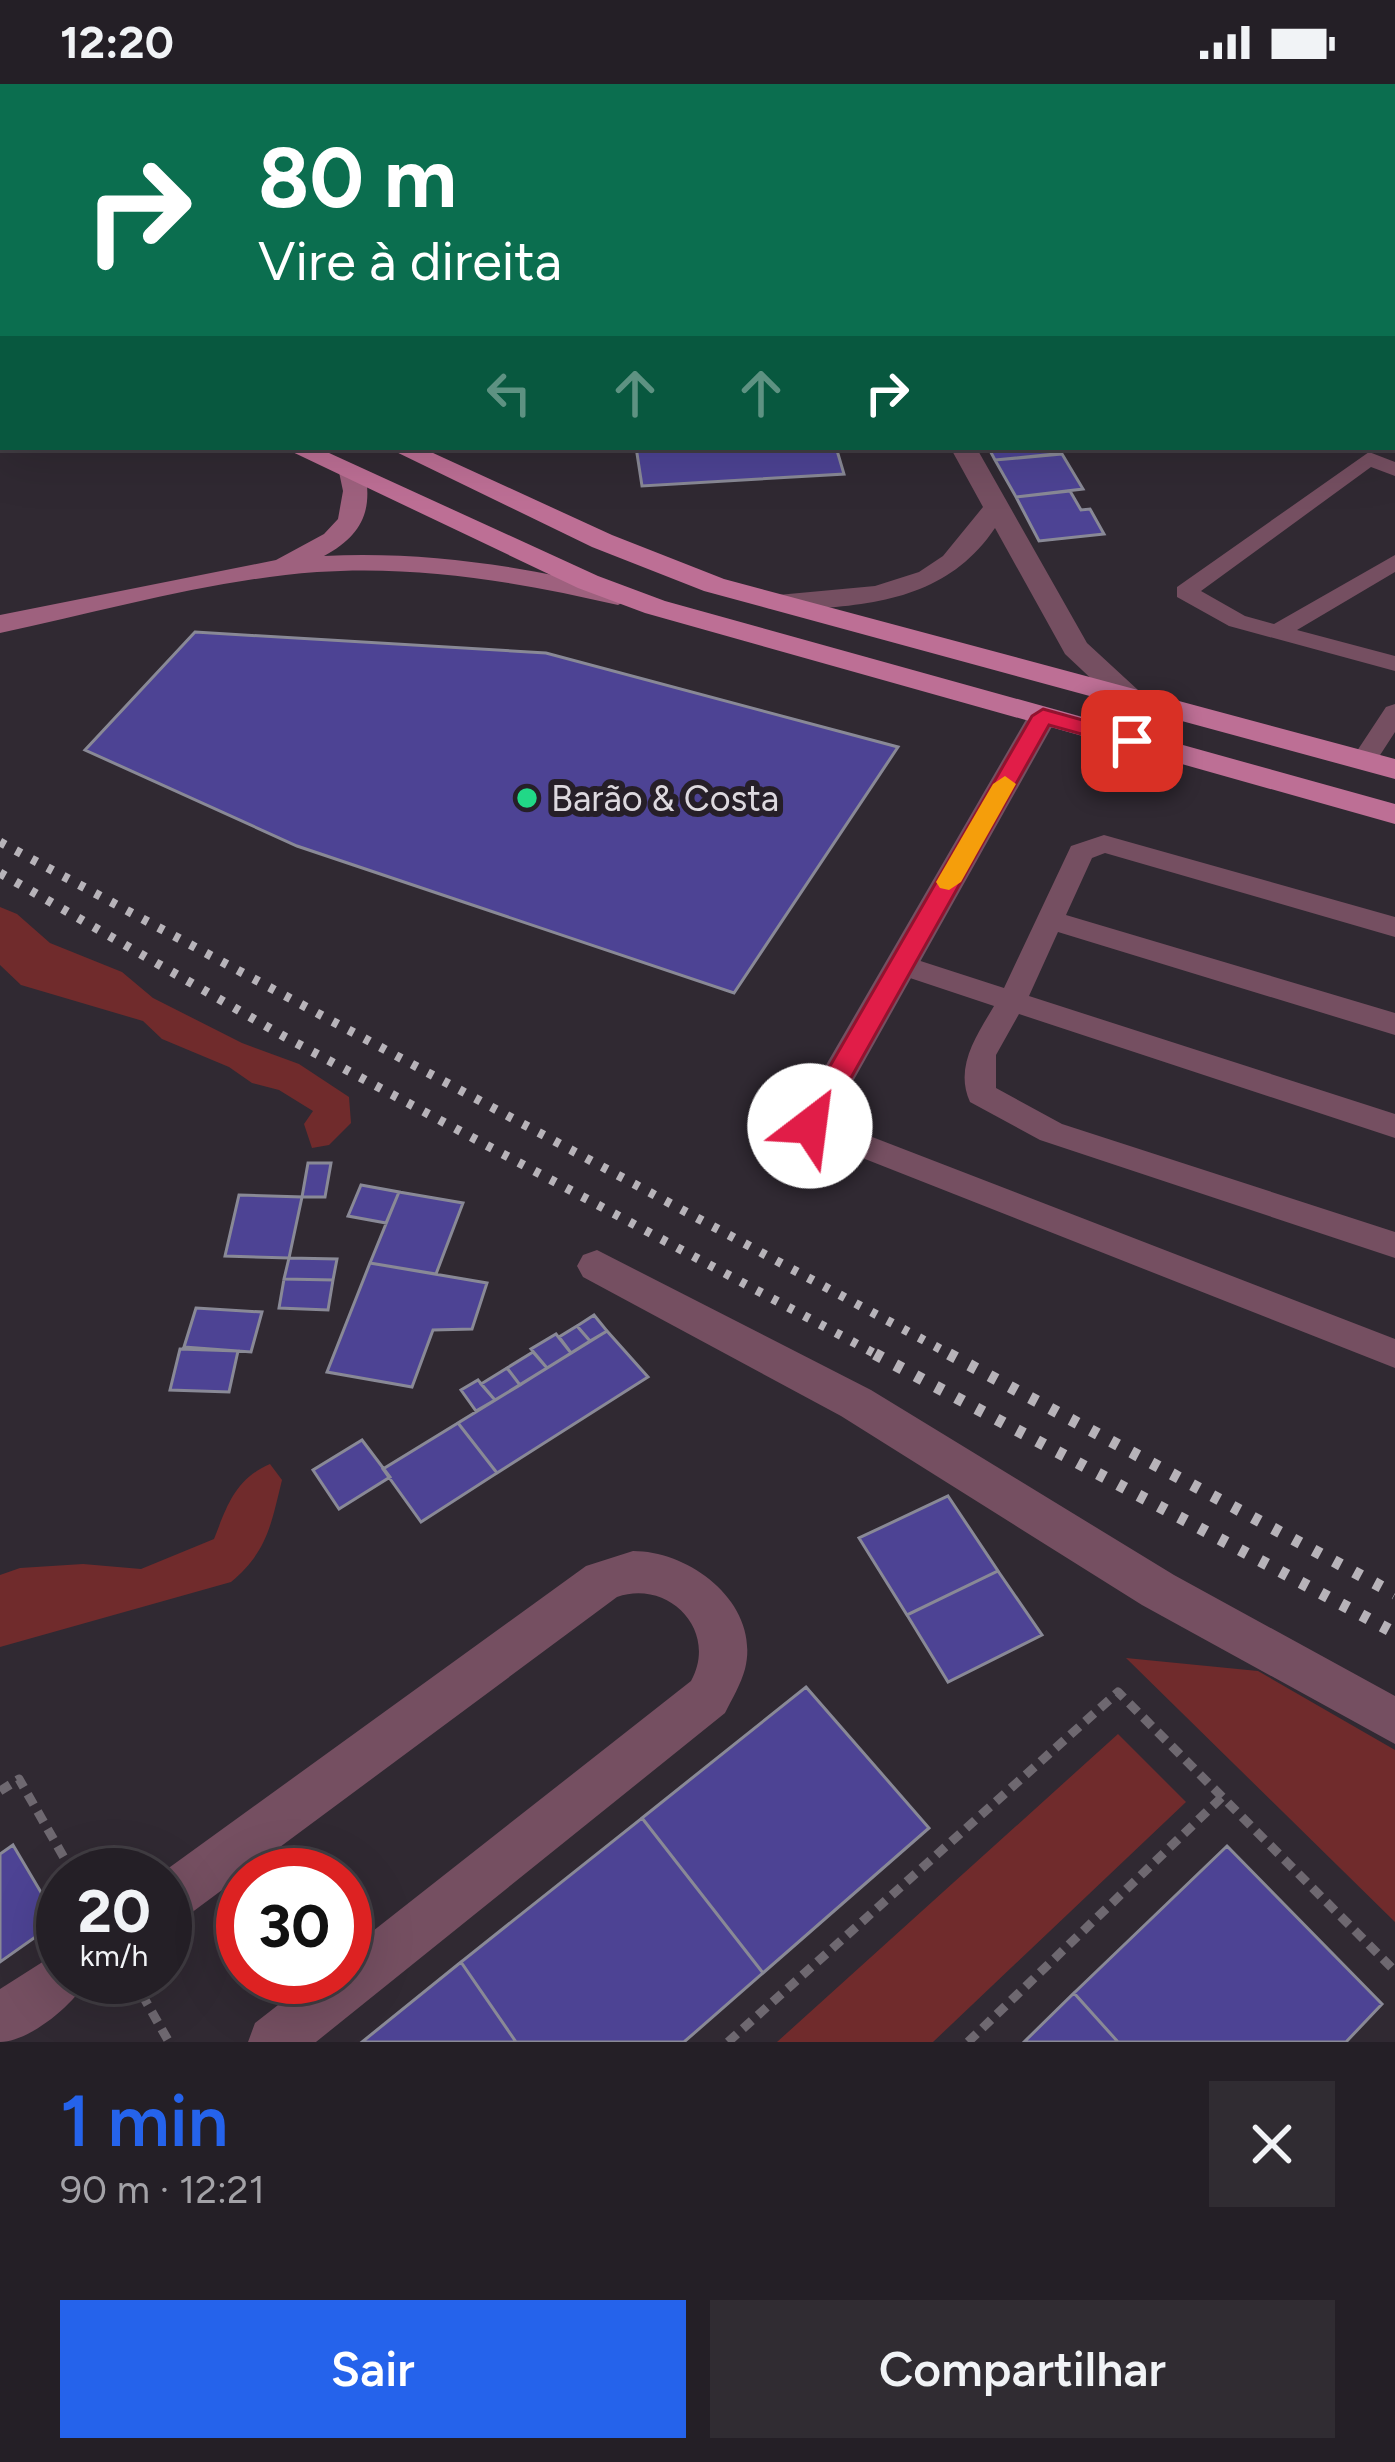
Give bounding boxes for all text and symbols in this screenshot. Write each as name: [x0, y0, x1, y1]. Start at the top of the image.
text: 12:20: [60, 15, 174, 69]
text: 80 m: [258, 127, 457, 228]
icon: right: [60, 132, 216, 288]
text: Vire à direita: [258, 229, 562, 294]
icon: left: [476, 360, 542, 426]
icon: ahead: [602, 360, 668, 426]
icon: ahead: [728, 360, 794, 426]
icon: right: [854, 360, 920, 426]
pin: [1081, 690, 1183, 792]
icon: arrive: [1099, 708, 1165, 774]
place label: Barão & Costa: [551, 777, 779, 820]
marker: Barão & Costa: [514, 785, 540, 811]
position arrow: [747, 1063, 873, 1189]
speed limit sign: 30: [216, 1848, 372, 2004]
text: 20: [77, 1875, 151, 1947]
text: km/h: [80, 1937, 148, 1974]
text: 1 min: [60, 2078, 228, 2164]
button: close: [1209, 2081, 1335, 2207]
text: 90 m · 12:21: [60, 2166, 265, 2213]
button: Sair: [60, 2300, 686, 2438]
button: Compartilhar: [710, 2300, 1335, 2438]

